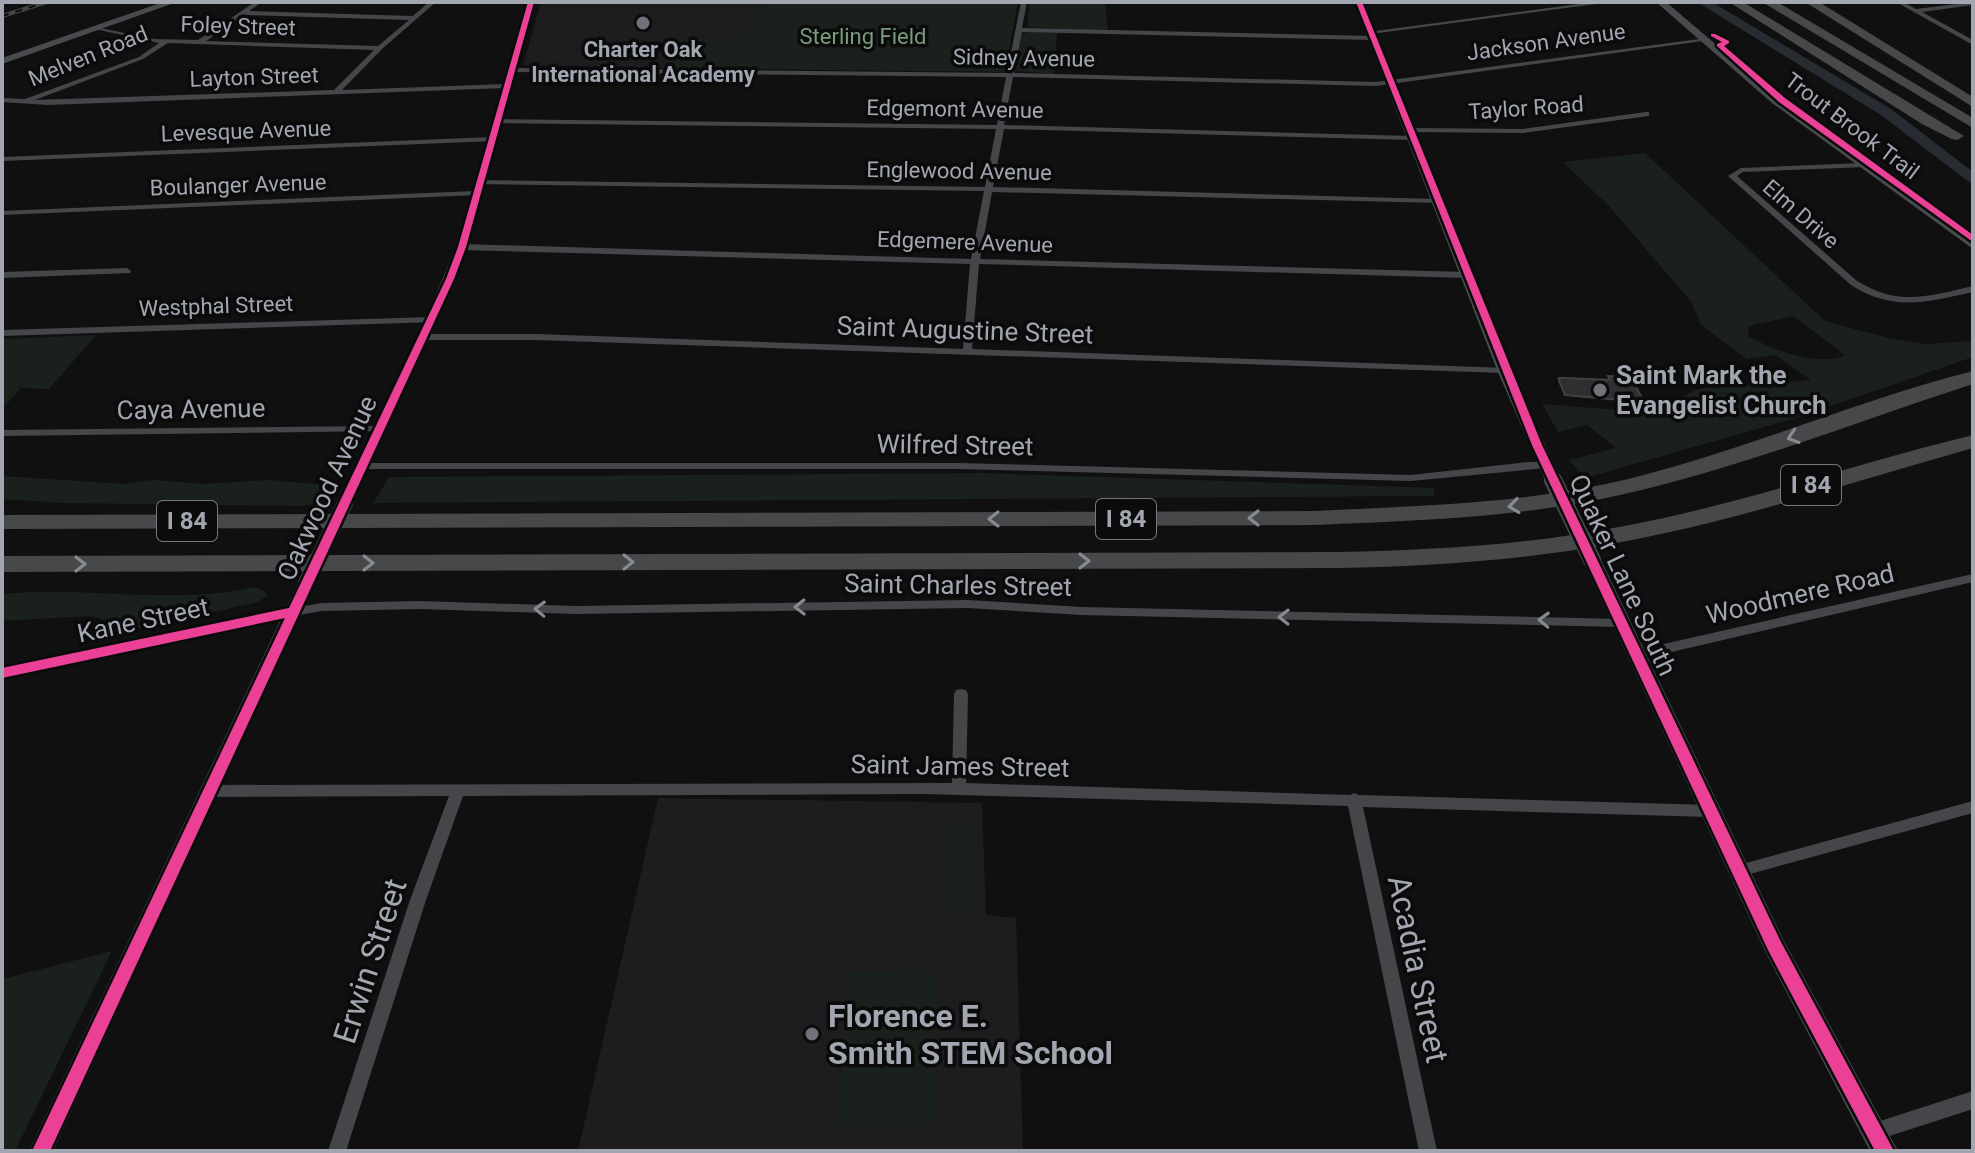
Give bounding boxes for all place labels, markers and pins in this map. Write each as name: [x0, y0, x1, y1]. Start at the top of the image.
marker: Charter Oak International Academy: [634, 14, 652, 32]
place label: Charter Oak International Academy: [531, 37, 756, 87]
place label: Saint Mark the Evangelist Church: [1616, 360, 1827, 420]
marker: Saint Mark the Evangelist Church: [1591, 381, 1609, 399]
place label: Florence E. Smith STEM School: [828, 997, 1113, 1072]
marker: Florence E. Smith STEM School: [803, 1025, 821, 1043]

